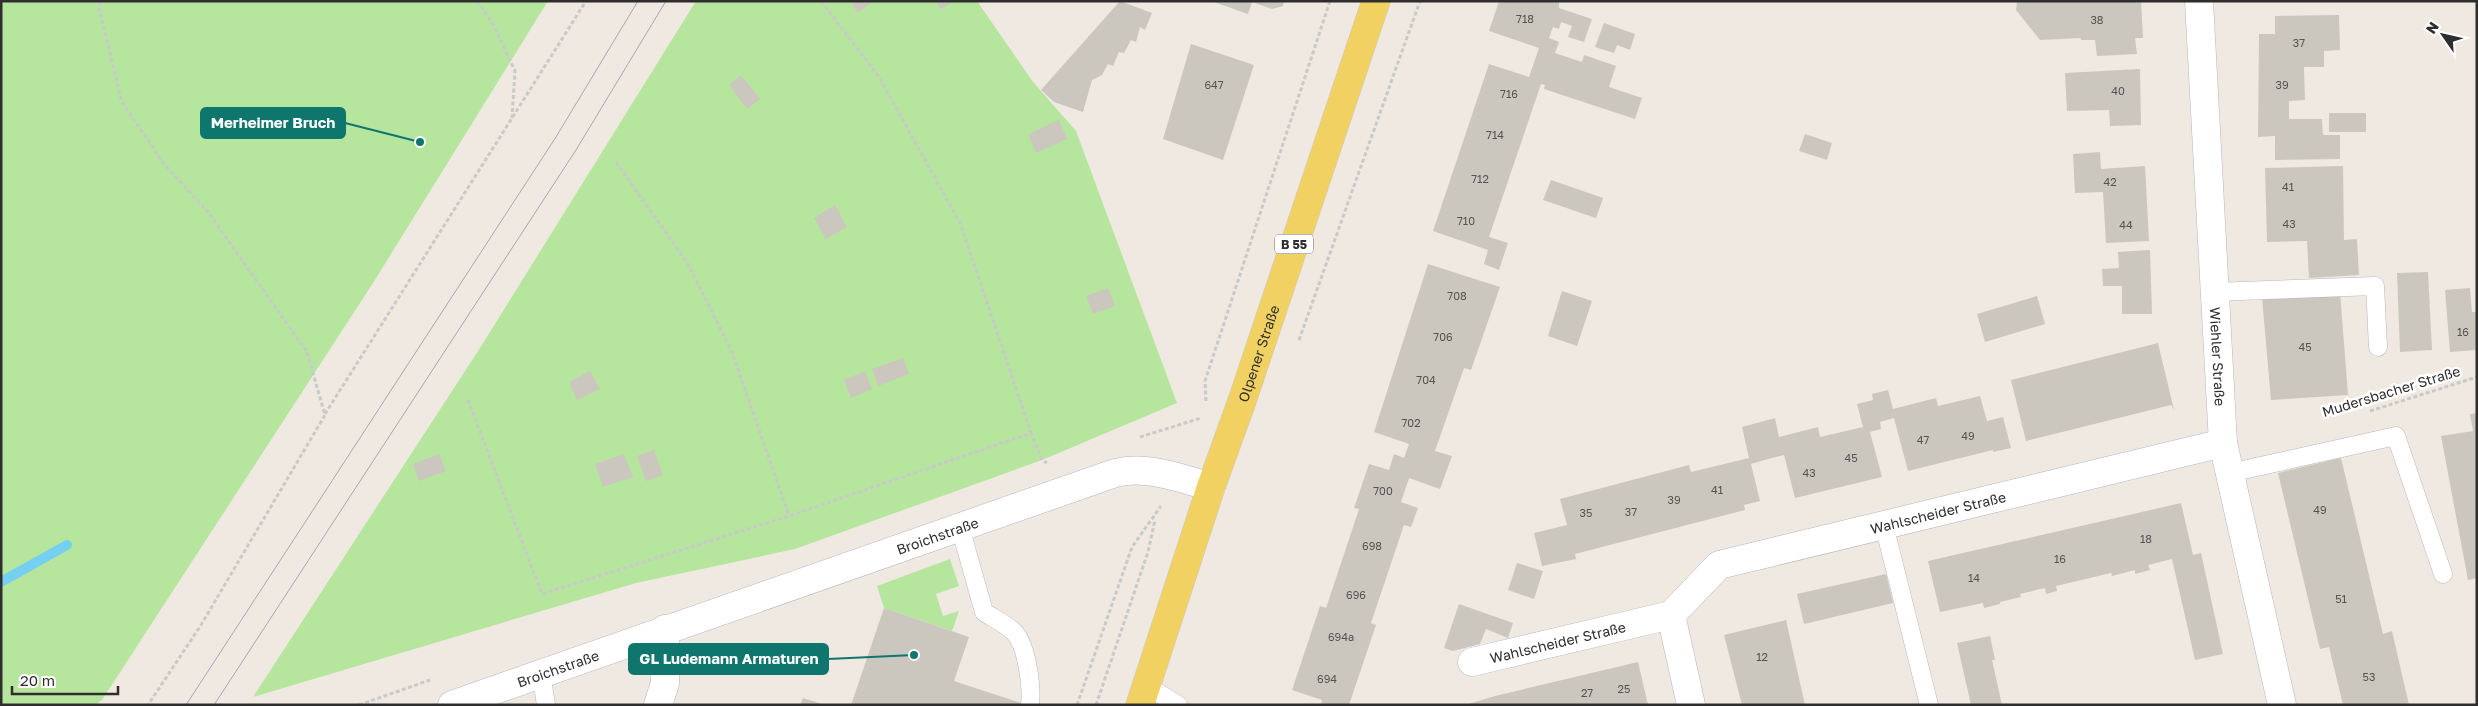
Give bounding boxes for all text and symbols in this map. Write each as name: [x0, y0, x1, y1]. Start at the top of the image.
north arrow: [2418, 10, 2468, 60]
house number: 718: [1516, 12, 1534, 25]
house number: 38: [2090, 13, 2104, 26]
text: N: [2422, 18, 2442, 37]
house number: 37: [2293, 36, 2305, 49]
house number: 647: [1204, 78, 1224, 91]
house number: 39: [2275, 78, 2289, 91]
house number: 40: [2111, 84, 2125, 97]
house number: 716: [1500, 87, 1518, 100]
callout: Merheimer Bruch: [201, 108, 345, 138]
text: Merheimer Bruch: [211, 113, 335, 131]
house number: 714: [1486, 128, 1504, 141]
house number: 712: [1471, 172, 1489, 185]
house number: 42: [2103, 175, 2117, 188]
house number: 41: [2282, 180, 2294, 193]
house number: 710: [1457, 214, 1475, 227]
house number: 43: [2282, 217, 2296, 230]
house number: 44: [2119, 218, 2133, 231]
road number: B 55: [1275, 234, 1313, 253]
house number: 708: [1447, 289, 1467, 302]
street label: Olpener Straße: [1234, 303, 1282, 404]
street label: Wiehler Straße: [2207, 306, 2229, 406]
house number: 16: [2457, 325, 2469, 338]
house number: 706: [1433, 330, 1453, 343]
house number: 45: [2298, 340, 2312, 353]
street label: Mudersbacher Straße: [2320, 362, 2462, 420]
house number: 704: [1416, 373, 1436, 386]
house number: 702: [1401, 416, 1421, 429]
house number: 49: [1961, 429, 1975, 442]
house number: 47: [1917, 433, 1929, 446]
house number: 45: [1844, 451, 1858, 464]
house number: 43: [1802, 466, 1816, 479]
house number: 41: [1711, 483, 1723, 496]
house number: 700: [1373, 484, 1393, 497]
street label: Wahlscheider Straße: [1868, 487, 2007, 537]
house number: 39: [1667, 493, 1681, 506]
house number: 49: [2313, 503, 2327, 516]
house number: 37: [1625, 505, 1637, 518]
house number: 35: [1580, 506, 1592, 519]
street label: Broichstraße: [894, 513, 980, 557]
house number: 18: [2140, 532, 2152, 545]
house number: 698: [1362, 539, 1382, 552]
house number: 16: [2054, 552, 2066, 565]
house number: 14: [1968, 571, 1980, 584]
house number: 696: [1346, 588, 1366, 601]
house number: 51: [2335, 592, 2347, 605]
street label: Wahlscheider Straße: [1488, 618, 1627, 666]
house number: 694a: [1328, 630, 1354, 643]
callout: GL Ludemann Armaturen: [629, 644, 828, 674]
street label: Broichstraße: [514, 646, 601, 690]
text: GL Ludemann Armaturen: [639, 649, 819, 667]
house number: 12: [1756, 650, 1768, 663]
scale bar: [12, 664, 119, 696]
house number: 53: [2363, 670, 2375, 683]
text: 20 m: [20, 671, 55, 689]
house number: 694: [1317, 672, 1337, 685]
house number: 25: [1618, 682, 1630, 695]
house number: 27: [1581, 686, 1593, 699]

